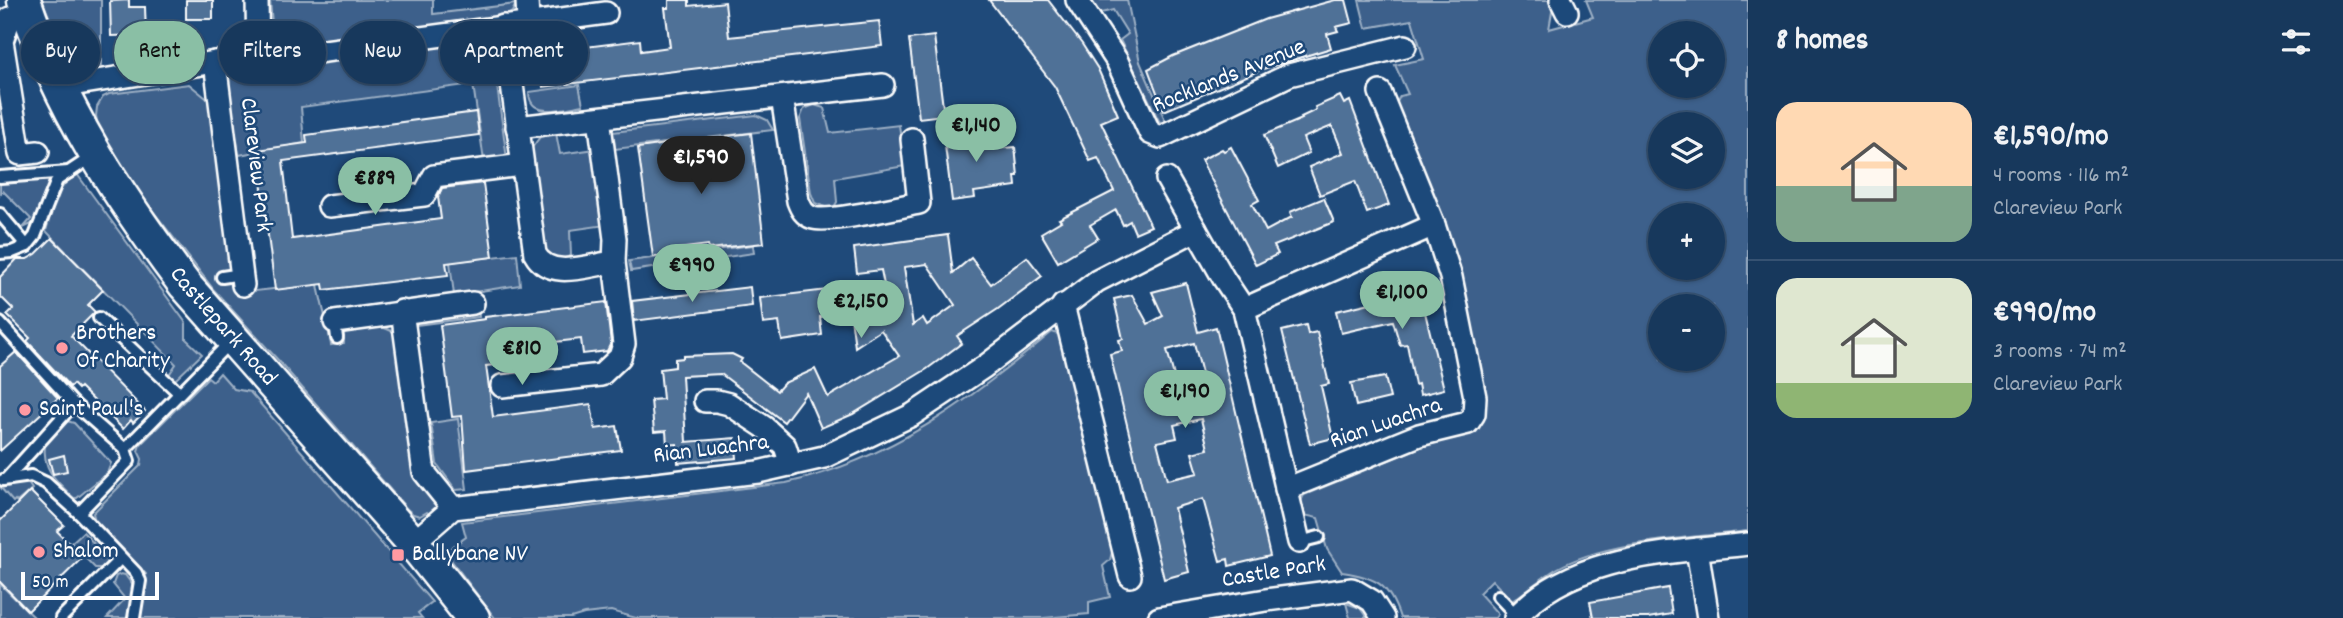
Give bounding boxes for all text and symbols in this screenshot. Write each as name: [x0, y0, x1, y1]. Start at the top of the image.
chip: Buy: [21, 21, 100, 84]
chip: Rent: [114, 21, 205, 84]
chip: Filters: [219, 21, 326, 84]
chip: New: [340, 21, 426, 84]
chip: Apartment: [440, 21, 588, 84]
map controls: [1648, 21, 1725, 371]
button: locate: [1648, 21, 1725, 98]
text: 8 homes: [1776, 21, 1868, 64]
icon: filters: [2277, 23, 2315, 61]
street label: Rocklands Avenue: [1147, 31, 1311, 123]
street label: Clareview Park: [230, 96, 280, 234]
pin: €1,140: [919, 104, 1033, 164]
text: €1,140: [951, 110, 1001, 143]
button: layers: [1648, 112, 1725, 189]
text: €1,590/mo: [1993, 117, 2109, 160]
icon: home: [1832, 130, 1916, 214]
pin: €1,590: [644, 136, 758, 196]
text: €1,590: [673, 142, 729, 175]
pin: €889: [334, 158, 416, 217]
text: 4 rooms · 116 m²: [1993, 160, 2129, 193]
text: €889: [354, 163, 396, 196]
text: Clareview Park: [1993, 193, 2122, 226]
button: +: [1648, 203, 1725, 280]
pin: €990: [651, 244, 733, 304]
text: €990: [669, 250, 715, 283]
street label: Castlepark Road: [160, 260, 285, 395]
pin: €1,100: [1345, 272, 1459, 331]
text: €1,100: [1376, 277, 1428, 310]
pin: €2,150: [804, 280, 918, 340]
text: €2,150: [833, 286, 889, 319]
text: €990/mo: [1993, 293, 2096, 336]
button: −: [1648, 294, 1725, 371]
icon: home: [1832, 306, 1916, 390]
place label: Brothers Of Charity: [76, 317, 171, 379]
pin: €810: [481, 328, 563, 387]
text: €810: [502, 333, 542, 366]
text: 3 rooms · 74 m²: [1993, 336, 2127, 369]
marker: Brothers Of Charity: [54, 340, 70, 356]
text: Clareview Park: [1993, 369, 2122, 402]
pin: €1,190: [1128, 370, 1242, 430]
text: €1,190: [1160, 376, 1210, 409]
street label: Rian Luachra: [1326, 389, 1447, 459]
place label: Saint Paul's: [39, 393, 144, 427]
marker: Saint Paul's: [17, 402, 33, 418]
street label: Rian Luachra: [651, 426, 771, 474]
place label: Shalom: [53, 535, 119, 569]
place label: Ballybane NV: [412, 538, 528, 572]
marker: Shalom: [31, 544, 47, 560]
marker: Ballybane NV: [390, 547, 406, 563]
street label: Castle Park: [1220, 548, 1328, 598]
scale bar: [21, 569, 159, 601]
text: 50 m: [32, 570, 69, 597]

